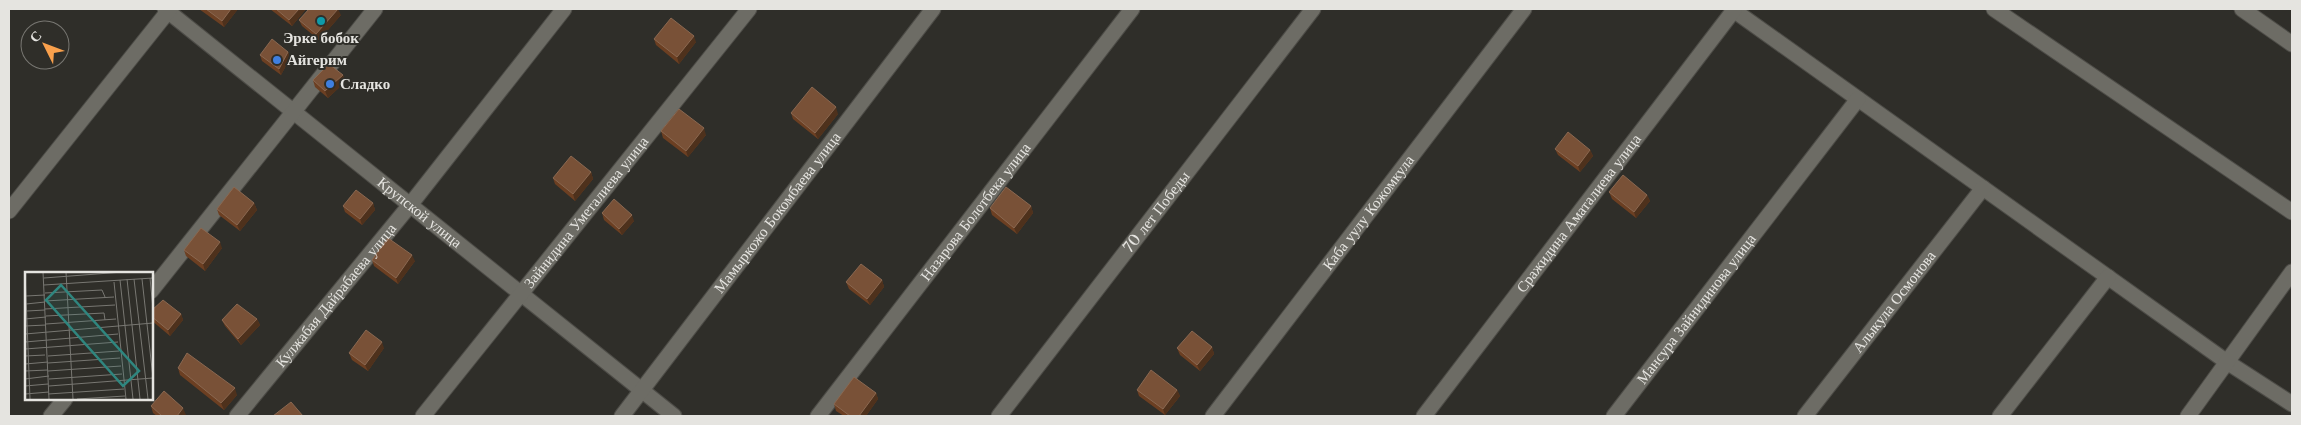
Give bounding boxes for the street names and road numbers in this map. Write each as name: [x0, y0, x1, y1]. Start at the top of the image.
street label: Мамыркожо Бокомбаева улица: [709, 128, 845, 297]
street label: Сражидина Аматалиева улица: [1512, 130, 1645, 296]
street label: Зайнидина Уметалиева улица: [519, 132, 653, 292]
street label: Назарова Болотбека улица: [916, 138, 1035, 284]
street label: Каба уулу Кожомкула: [1318, 151, 1418, 274]
street label: 70 лет Победы: [1119, 167, 1194, 256]
street label: Крупской улица: [374, 173, 466, 252]
street label: Кулжабая Дайрабаева улица: [271, 219, 400, 371]
street label: Мансура Зайнидинова улица: [1632, 229, 1760, 388]
street label: Алыкула Осмонова: [1848, 246, 1940, 356]

